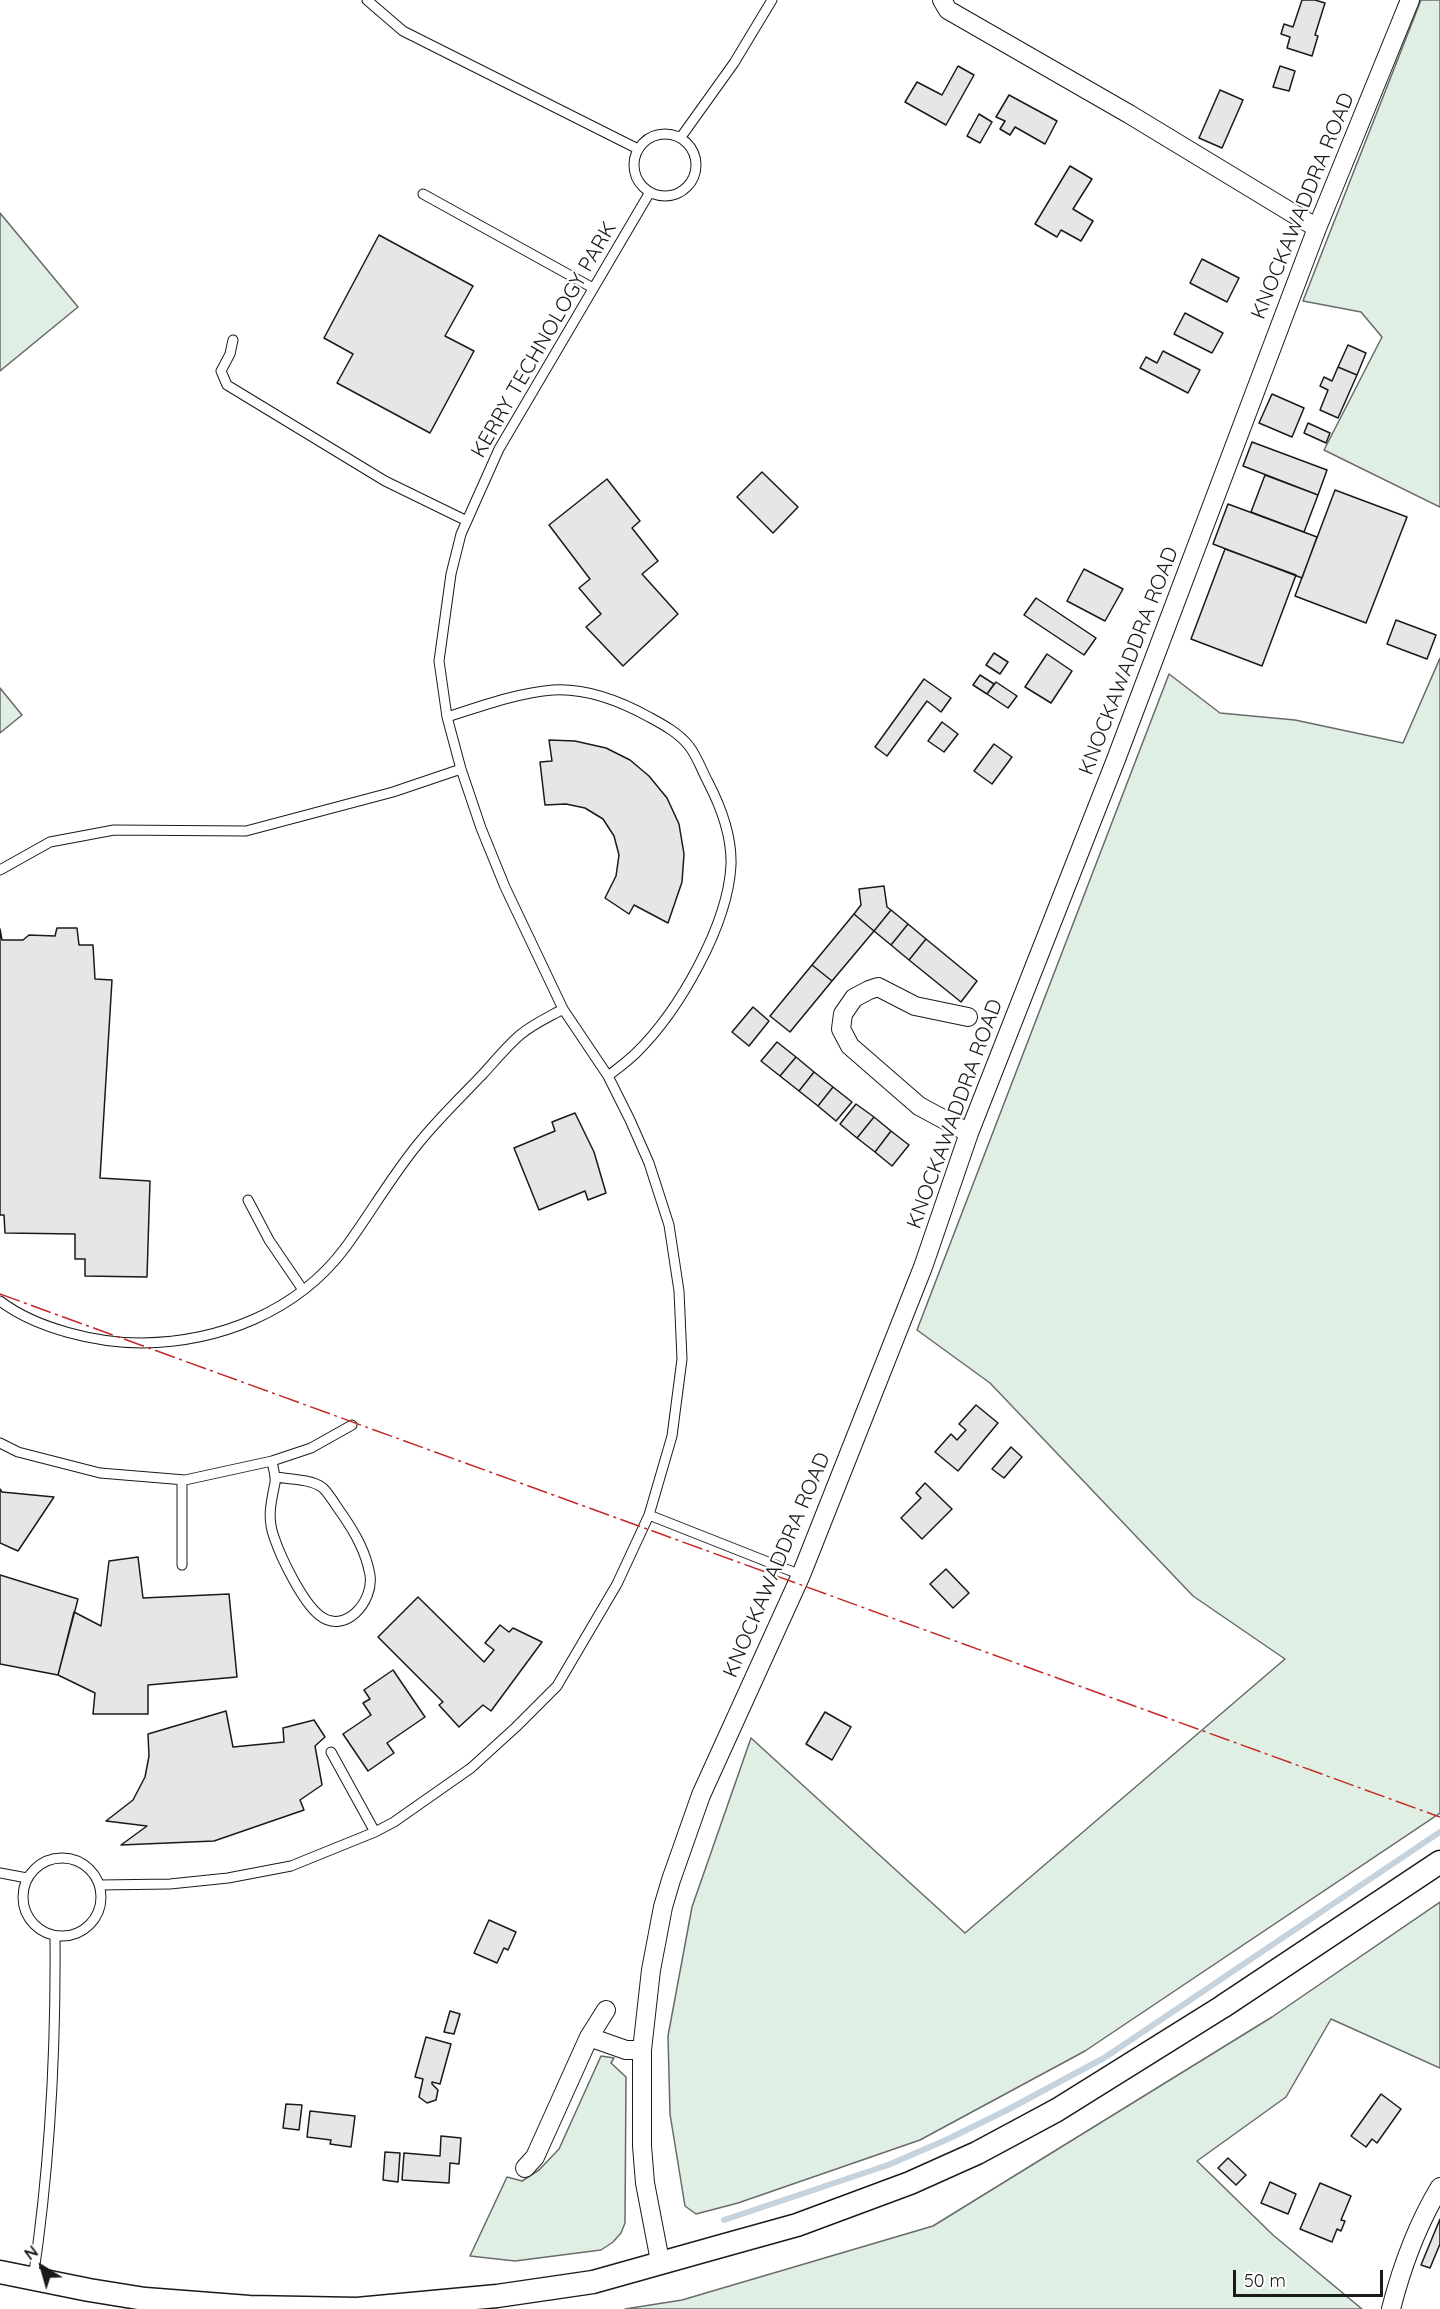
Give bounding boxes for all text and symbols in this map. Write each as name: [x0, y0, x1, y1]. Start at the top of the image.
street label: KNOCKAWADDRA ROAD: [1246, 89, 1360, 323]
street label: KERRY TECHNOLOGY PARK: [466, 218, 622, 462]
street label: KNOCKAWADDRA ROAD: [1074, 543, 1184, 779]
street label: KNOCKAWADDRA ROAD: [902, 996, 1008, 1232]
street label: KNOCKAWADDRA ROAD: [718, 1449, 836, 1681]
north arrow: [12, 2237, 72, 2297]
text: N: [20, 2241, 42, 2264]
scale bar: [1236, 2258, 1386, 2296]
text: 50 m: [1244, 2269, 1286, 2292]

